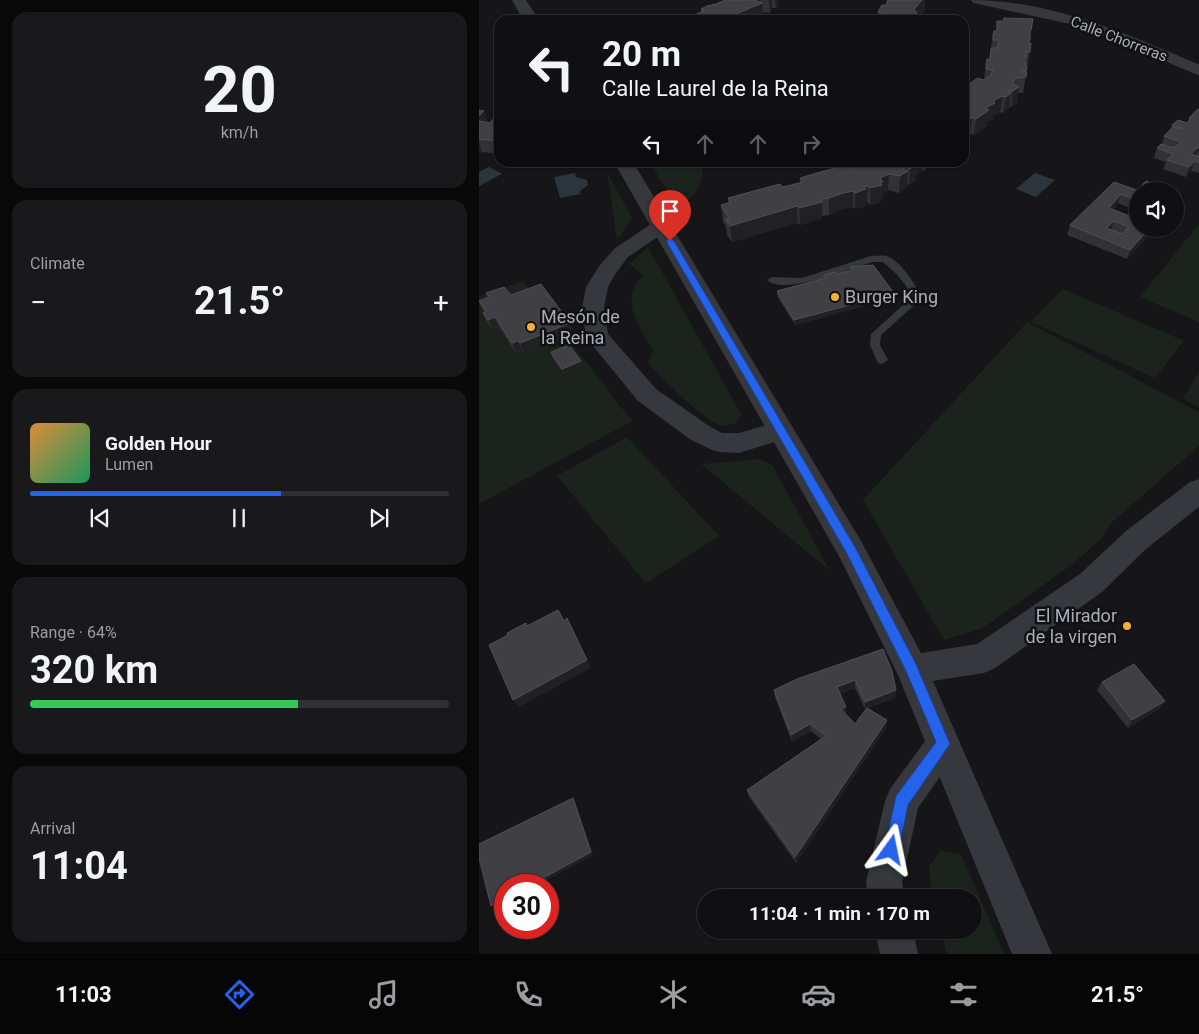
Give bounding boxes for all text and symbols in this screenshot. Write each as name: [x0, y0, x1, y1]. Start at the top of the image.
street label: Calle Chorreras: [1068, 12, 1170, 66]
text: 20 m: [602, 34, 681, 75]
icon: left: [519, 35, 584, 100]
text: 20: [202, 52, 277, 128]
text: Calle Laurel de la Reina: [602, 76, 829, 101]
text: km/h: [221, 123, 258, 142]
icon: left: [638, 130, 666, 158]
icon: ahead: [691, 130, 719, 158]
icon: ahead: [744, 130, 772, 158]
icon: right: [797, 130, 825, 158]
map controls: [1129, 182, 1184, 237]
button: sound: [1129, 182, 1184, 237]
pin: [649, 190, 691, 241]
icon: arrive: [656, 197, 684, 225]
text: Climate: [30, 254, 85, 273]
text: 21.5°: [194, 279, 285, 323]
text: −: [30, 286, 46, 319]
text: +: [433, 286, 449, 319]
place label: Burger King: [845, 286, 938, 307]
marker: Burger King: [829, 291, 841, 303]
place label: Mesón de la Reina: [541, 306, 620, 348]
marker: Mesón de la Reina: [525, 321, 537, 333]
text: Golden Hour: [105, 432, 212, 455]
text: Lumen: [105, 455, 153, 474]
icon: previous: [86, 504, 114, 532]
icon: pause: [225, 504, 253, 532]
icon: next: [365, 504, 393, 532]
place label: El Mirador de la virgen: [1026, 605, 1117, 647]
marker: El Mirador de la virgen: [1121, 620, 1133, 632]
text: Range · 64%: [30, 623, 117, 642]
text: 320 km: [30, 648, 158, 692]
text: Arrival: [30, 819, 75, 838]
position arrow: [864, 823, 916, 875]
text: 11:04: [30, 844, 128, 888]
speed limit sign: 30: [494, 874, 559, 939]
text: 11:04 · 1 min · 170 m: [749, 902, 930, 925]
icon: directions: [222, 977, 257, 1012]
icon: music: [366, 977, 401, 1012]
icon: phone: [511, 977, 546, 1012]
icon: climate: [656, 977, 691, 1012]
icon: car: [801, 977, 836, 1012]
icon: filters: [946, 977, 981, 1012]
text: 11:03: [55, 982, 112, 1007]
text: 21.5°: [1091, 982, 1144, 1007]

